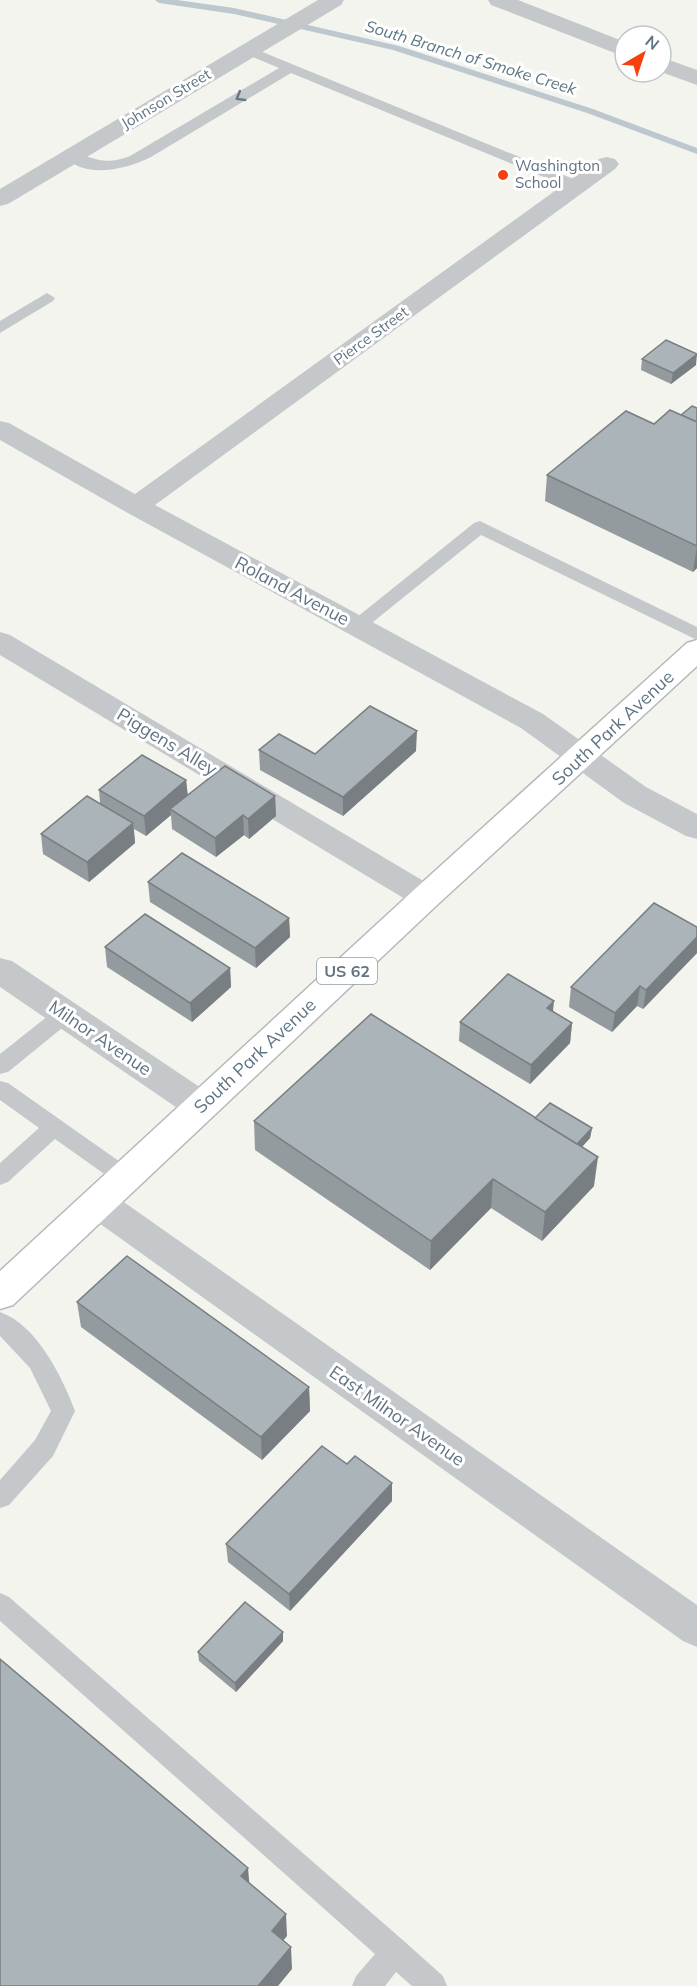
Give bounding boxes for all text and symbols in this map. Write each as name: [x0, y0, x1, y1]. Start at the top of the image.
water label: South Branch of Smoke Creek: [363, 15, 580, 99]
north arrow: [613, 24, 673, 84]
text: N: [641, 31, 663, 54]
street label: Johnson Street: [117, 64, 214, 133]
one-way arrow: [236, 90, 246, 102]
place label: Washington School: [515, 156, 600, 192]
marker: Washington School: [496, 168, 510, 182]
street label: Pierce Street: [330, 302, 412, 369]
street label: Roland Avenue: [231, 551, 353, 630]
street label: South Park Avenue: [547, 665, 679, 790]
street label: Piggens Alley: [113, 703, 222, 781]
road number: US 62: [317, 958, 377, 984]
street label: South Park Avenue: [189, 993, 321, 1118]
street label: Milnor Avenue: [45, 995, 156, 1080]
street label: East Milnor Avenue: [325, 1360, 469, 1471]

